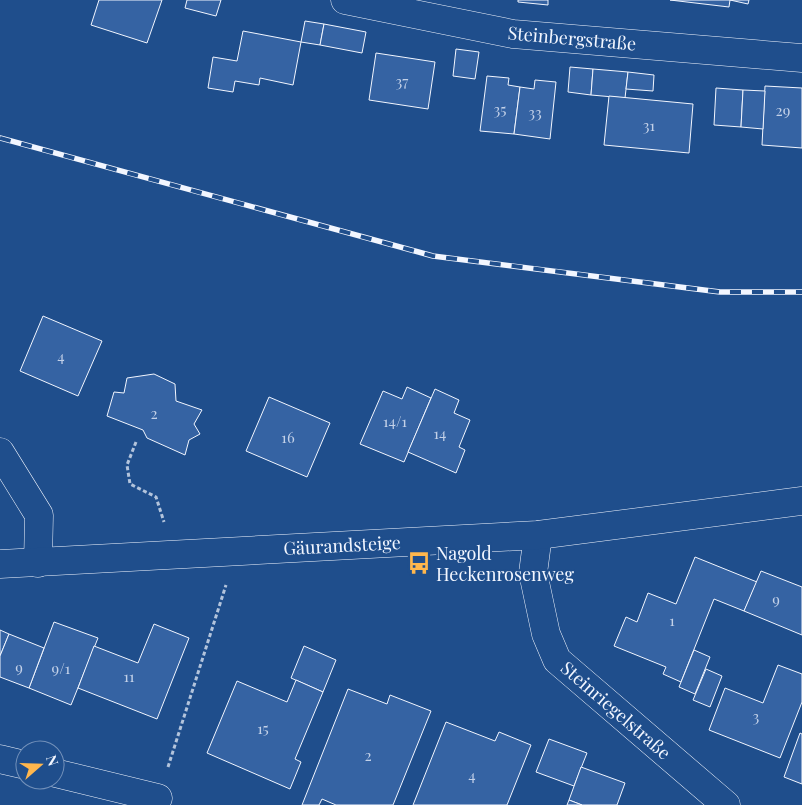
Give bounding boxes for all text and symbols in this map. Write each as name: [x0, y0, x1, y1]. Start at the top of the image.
street label: Steinbergstraße: [507, 20, 637, 56]
house number: 37: [396, 71, 408, 91]
house number: 35: [494, 99, 507, 119]
house number: 29: [776, 100, 790, 120]
house number: 33: [528, 102, 542, 122]
house number: 31: [643, 115, 656, 135]
house number: 4: [57, 346, 65, 366]
house number: 2: [150, 403, 158, 423]
house number: 14/1: [383, 411, 407, 431]
house number: 14: [434, 423, 446, 443]
house number: 16: [281, 427, 295, 447]
street label: Gäurandsteige: [283, 530, 401, 560]
place label: Nagold Heckenrosenweg: [436, 541, 574, 586]
bus stop icon: Nagold Heckenrosenweg: [406, 550, 432, 576]
house number: 9: [772, 589, 780, 609]
house number: 1: [669, 610, 675, 630]
street label: Steinriegelstraße: [556, 656, 676, 764]
house number: 9: [15, 657, 23, 677]
house number: 9/1: [52, 658, 71, 678]
house number: 11: [123, 666, 135, 686]
house number: 3: [753, 706, 760, 726]
house number: 15: [257, 718, 269, 738]
north arrow: [15, 740, 65, 790]
house number: 2: [364, 745, 372, 765]
text: N: [42, 752, 63, 768]
house number: 4: [468, 765, 476, 785]

